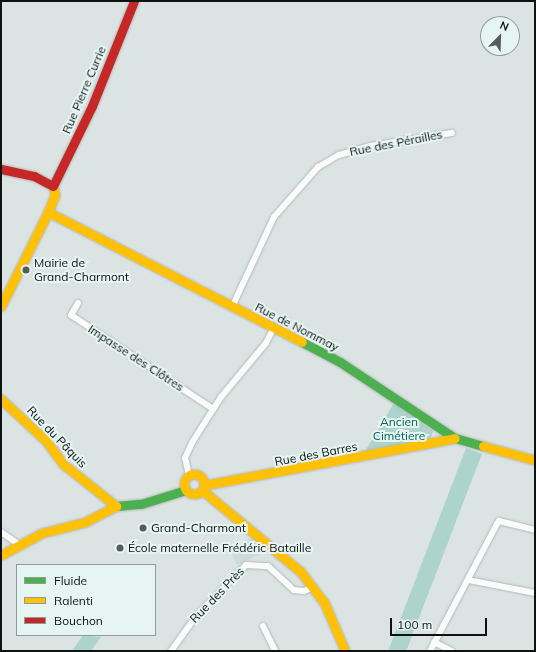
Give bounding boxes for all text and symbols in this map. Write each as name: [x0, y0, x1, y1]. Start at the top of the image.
north arrow: [480, 16, 520, 56]
text: N: [498, 18, 511, 34]
street label: Rue Pierre Currie: [59, 44, 109, 136]
street label: Rue des Pérailles: [348, 127, 444, 159]
place label: Mairie de Grand-Charmont: [34, 256, 129, 284]
marker: Mairie de Grand-Charmont: [21, 265, 31, 275]
street label: Rue de Nommay: [253, 300, 341, 354]
street label: Impasse des Clôtres: [85, 322, 187, 394]
street label: Rue du Pâquis: [24, 403, 90, 471]
park label: Ancien Cimétiere: [373, 415, 425, 443]
street label: Rue des Barres: [273, 439, 359, 469]
place label: Grand-Charmont: [151, 521, 246, 535]
marker: Grand-Charmont: [138, 523, 148, 533]
place label: École maternelle Frédéric Bataille: [128, 541, 311, 555]
marker: École maternelle Frédéric Bataille: [115, 543, 125, 553]
legend: [16, 564, 156, 636]
street label: Rue des Près: [187, 564, 247, 626]
text: Fluide: [54, 573, 87, 588]
text: Ralenti: [54, 593, 93, 608]
scale bar: [392, 610, 489, 636]
text: Bouchon: [54, 613, 103, 628]
text: 100 m: [397, 617, 432, 632]

